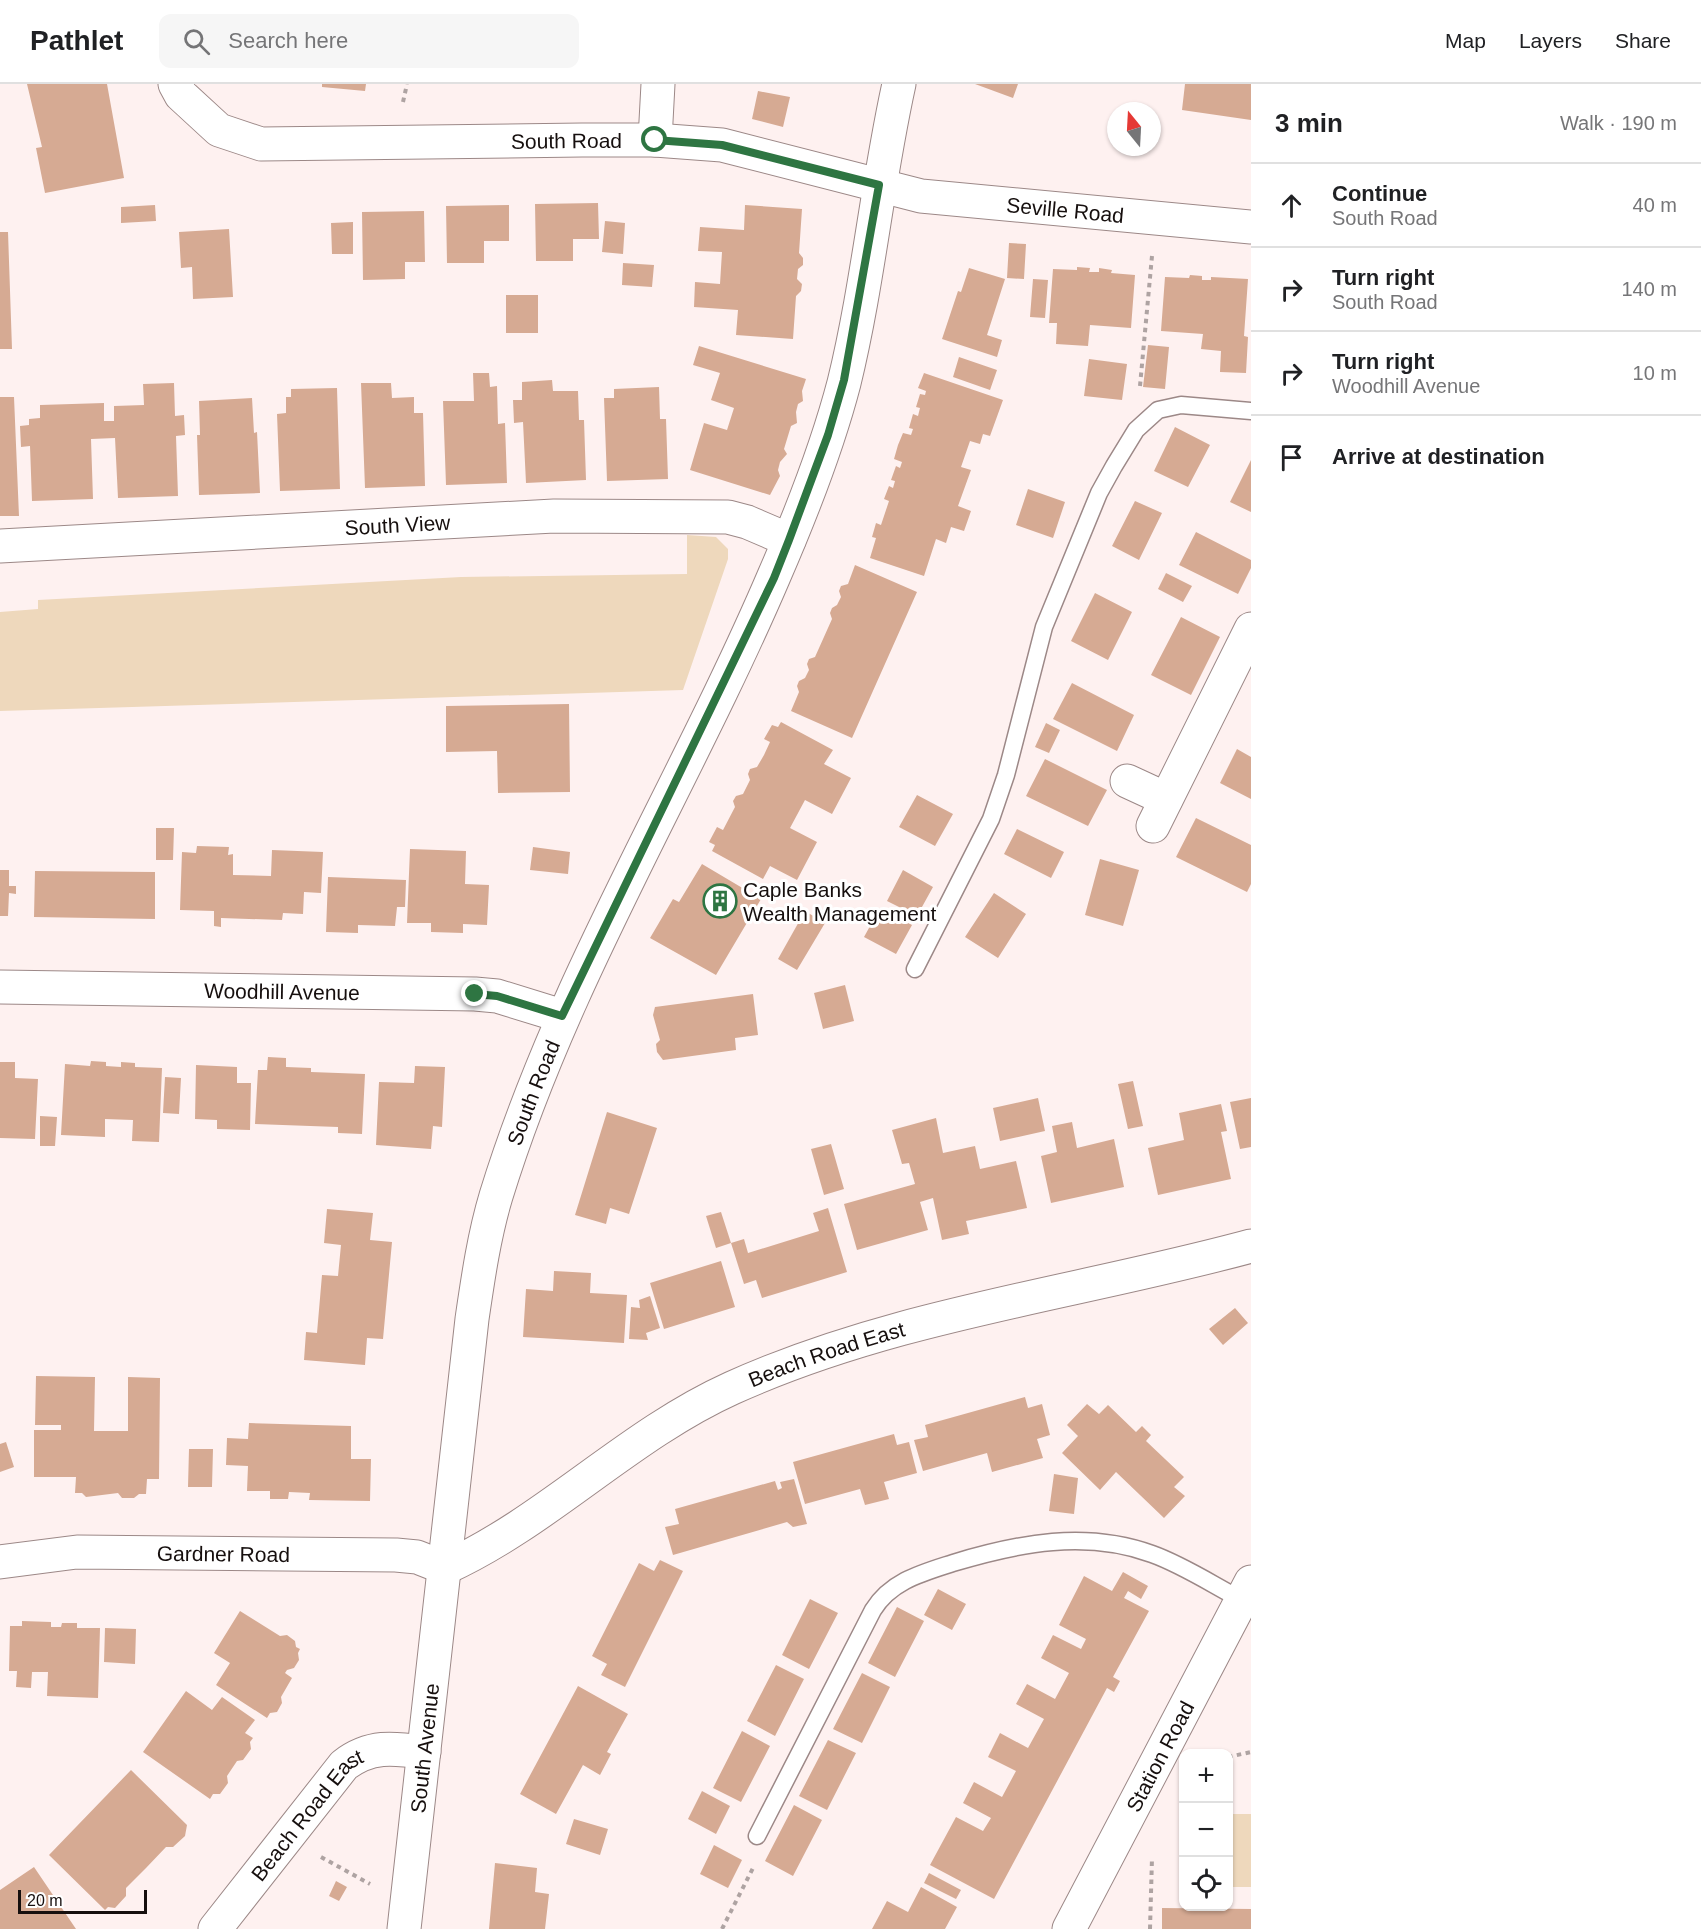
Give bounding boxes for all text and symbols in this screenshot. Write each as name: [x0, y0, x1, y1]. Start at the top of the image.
search box: [159, 14, 579, 68]
text: Pathlet: [30, 25, 123, 56]
icon: search: [180, 25, 213, 58]
text: Search here: [228, 28, 348, 53]
text: Map: [1445, 29, 1486, 52]
text: Layers: [1519, 29, 1582, 52]
text: Share: [1615, 29, 1671, 52]
north arrow: [1107, 102, 1161, 156]
text: 3 min: [1275, 108, 1343, 138]
text: Walk · 190 m: [1560, 112, 1677, 134]
route start: [641, 126, 667, 152]
street label: South Road: [511, 128, 622, 152]
text: Continue: [1332, 181, 1427, 206]
icon: ahead: [1275, 189, 1308, 222]
street label: Seville Road: [1005, 193, 1125, 227]
text: 40 m: [1633, 194, 1677, 216]
text: South Road: [1332, 207, 1438, 229]
text: Turn right: [1332, 265, 1434, 290]
icon: right: [1275, 273, 1308, 306]
text: 140 m: [1621, 278, 1677, 300]
text: South Road: [1332, 291, 1438, 313]
text: Turn right: [1332, 349, 1434, 374]
icon: right: [1275, 357, 1308, 390]
text: 10 m: [1633, 362, 1677, 384]
text: Woodhill Avenue: [1332, 375, 1480, 397]
icon: arrive: [1275, 441, 1308, 474]
text: Arrive at destination: [1332, 444, 1545, 469]
street label: South View: [344, 510, 452, 539]
place label: Caple Banks Wealth Management: [743, 878, 937, 925]
building icon: Caple Banks Wealth Management: [702, 883, 738, 919]
street label: Woodhill Avenue: [204, 979, 360, 1004]
route end: [461, 980, 487, 1006]
street label: South Road: [502, 1037, 564, 1148]
street label: Beach Road East: [745, 1317, 907, 1391]
street label: Gardner Road: [157, 1541, 290, 1566]
street label: South Avenue: [406, 1682, 443, 1814]
street label: Station Road: [1121, 1697, 1198, 1815]
street label: Beach Road East: [246, 1744, 366, 1885]
map controls: [1179, 1749, 1233, 1911]
button: +: [1179, 1749, 1233, 1803]
button: −: [1179, 1803, 1233, 1857]
button: locate: [1179, 1857, 1233, 1911]
scale bar: [18, 1887, 147, 1914]
text: 20 m: [27, 1892, 63, 1909]

